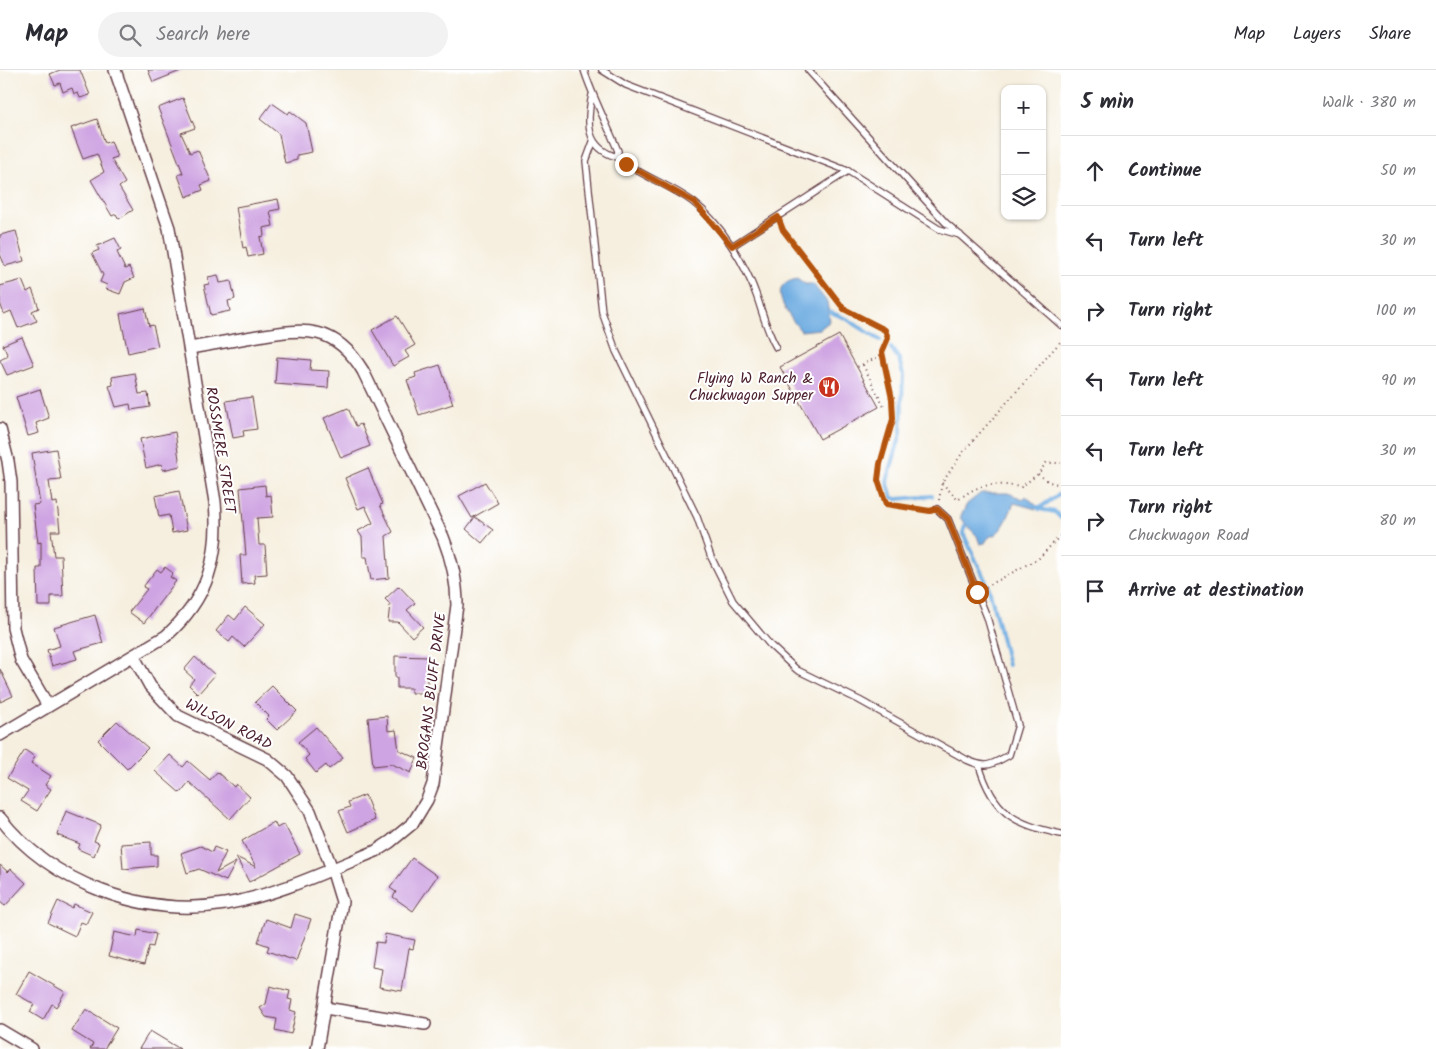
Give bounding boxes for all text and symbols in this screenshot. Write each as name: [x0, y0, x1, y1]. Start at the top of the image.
search box: [98, 12, 448, 57]
text: Map: [25, 15, 68, 54]
text: Search here: [156, 20, 250, 50]
text: Map: [1234, 20, 1265, 49]
text: Layers: [1293, 20, 1341, 49]
text: Share: [1369, 20, 1411, 49]
icon: search: [116, 21, 144, 49]
map controls: [1001, 85, 1046, 220]
button: +: [1001, 85, 1046, 130]
text: 5 min: [1081, 86, 1134, 119]
text: Walk · 380 m: [1322, 90, 1416, 115]
button: −: [1001, 130, 1046, 175]
route end: [615, 153, 638, 176]
text: Continue: [1128, 156, 1201, 186]
icon: ahead: [1081, 157, 1109, 185]
text: 50 m: [1380, 158, 1416, 183]
button: layers: [1001, 175, 1046, 220]
text: Turn left: [1128, 226, 1203, 256]
icon: left: [1081, 227, 1109, 255]
text: 30 m: [1380, 228, 1416, 253]
text: Turn right: [1128, 296, 1213, 326]
icon: right: [1081, 297, 1109, 325]
text: 100 m: [1376, 298, 1416, 323]
text: Turn left: [1128, 366, 1203, 396]
place label: Flying W Ranch & Chuckwagon Supper: [689, 367, 814, 408]
icon: left: [1081, 367, 1109, 395]
text: 90 m: [1381, 368, 1416, 393]
restaurant icon: Flying W Ranch & Chuckwagon Supper: [817, 375, 841, 399]
street label: ROSSMERE STREET: [198, 385, 242, 517]
text: Turn left: [1128, 436, 1203, 466]
icon: left: [1081, 437, 1109, 465]
text: 30 m: [1380, 438, 1416, 463]
text: Turn right: [1128, 493, 1213, 523]
icon: right: [1081, 507, 1109, 535]
text: 80 m: [1379, 508, 1416, 533]
text: Chuckwagon Road: [1128, 523, 1249, 548]
text: Arrive at destination: [1128, 576, 1304, 606]
icon: arrive: [1081, 577, 1109, 605]
route start: [966, 581, 989, 604]
street label: BROGANS BLUFF DRIVE: [410, 610, 454, 771]
street label: WILSON ROAD: [181, 693, 276, 757]

